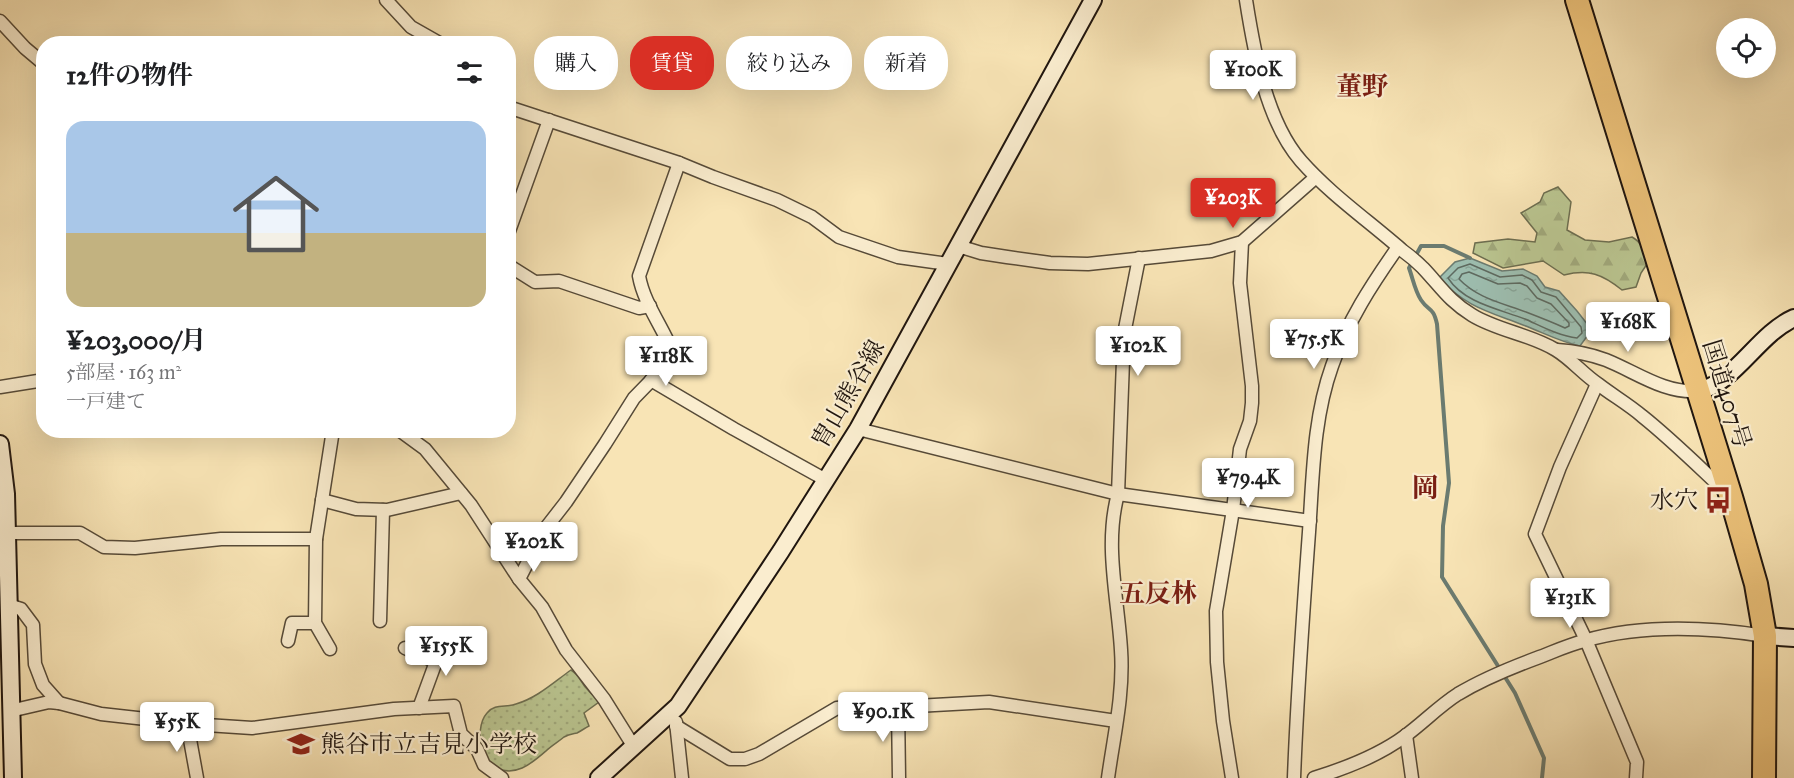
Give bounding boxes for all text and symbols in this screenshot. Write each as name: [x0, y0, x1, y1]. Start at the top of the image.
map controls: [1716, 18, 1776, 78]
button: locate: [1716, 18, 1776, 78]
chip: 購入: [534, 36, 618, 90]
chip: 賃貸: [630, 36, 714, 90]
chip: 絞り込み: [726, 36, 852, 90]
chip: 新着: [864, 36, 948, 90]
pin: ¥100K: [1211, 50, 1295, 101]
icon: filters: [453, 56, 486, 89]
text: ¥100K: [1224, 57, 1282, 81]
text: 12件の物件: [66, 59, 193, 91]
district label: 董野: [1336, 70, 1388, 102]
icon: home: [222, 160, 330, 268]
pin: ¥203K: [1191, 178, 1275, 229]
text: ¥203K: [1205, 185, 1261, 209]
pin: ¥168K: [1586, 302, 1670, 353]
text: ¥168K: [1600, 309, 1656, 333]
pin: ¥75.5K: [1265, 319, 1363, 370]
text: ¥203,000/月: [66, 324, 207, 356]
pin: ¥102K: [1096, 326, 1180, 377]
text: ¥75.5K: [1284, 326, 1344, 350]
text: ¥102K: [1110, 333, 1166, 357]
street label: 胄山熊谷線: [805, 335, 891, 453]
pin: ¥118K: [624, 336, 708, 387]
street label: 国道407号: [1696, 336, 1758, 452]
text: ¥118K: [639, 343, 693, 367]
text: 5部屋 · 163 m²: [66, 360, 181, 384]
text: 一戸建て: [66, 389, 146, 413]
pin: ¥79.4K: [1199, 458, 1297, 509]
text: ¥79.4K: [1216, 465, 1280, 489]
district label: 岡: [1412, 471, 1439, 504]
place label: 水穴: [1650, 485, 1698, 515]
bus stop icon: 水穴: [1703, 485, 1733, 515]
pin: ¥202K: [492, 522, 576, 573]
text: ¥202K: [505, 529, 563, 553]
district label: 五反林: [1119, 577, 1197, 609]
pin: ¥131K: [1528, 578, 1612, 629]
text: ¥131K: [1544, 585, 1596, 609]
pin: ¥155K: [404, 626, 488, 677]
text: ¥155K: [419, 633, 473, 657]
pin: ¥90.1K: [834, 692, 932, 743]
text: ¥90.1K: [852, 699, 914, 723]
pin: ¥55K: [141, 702, 213, 753]
text: ¥55K: [154, 709, 200, 733]
school or university icon: 熊谷市立吉見小学校: [286, 729, 316, 759]
place label: 熊谷市立吉見小学校: [321, 729, 537, 759]

